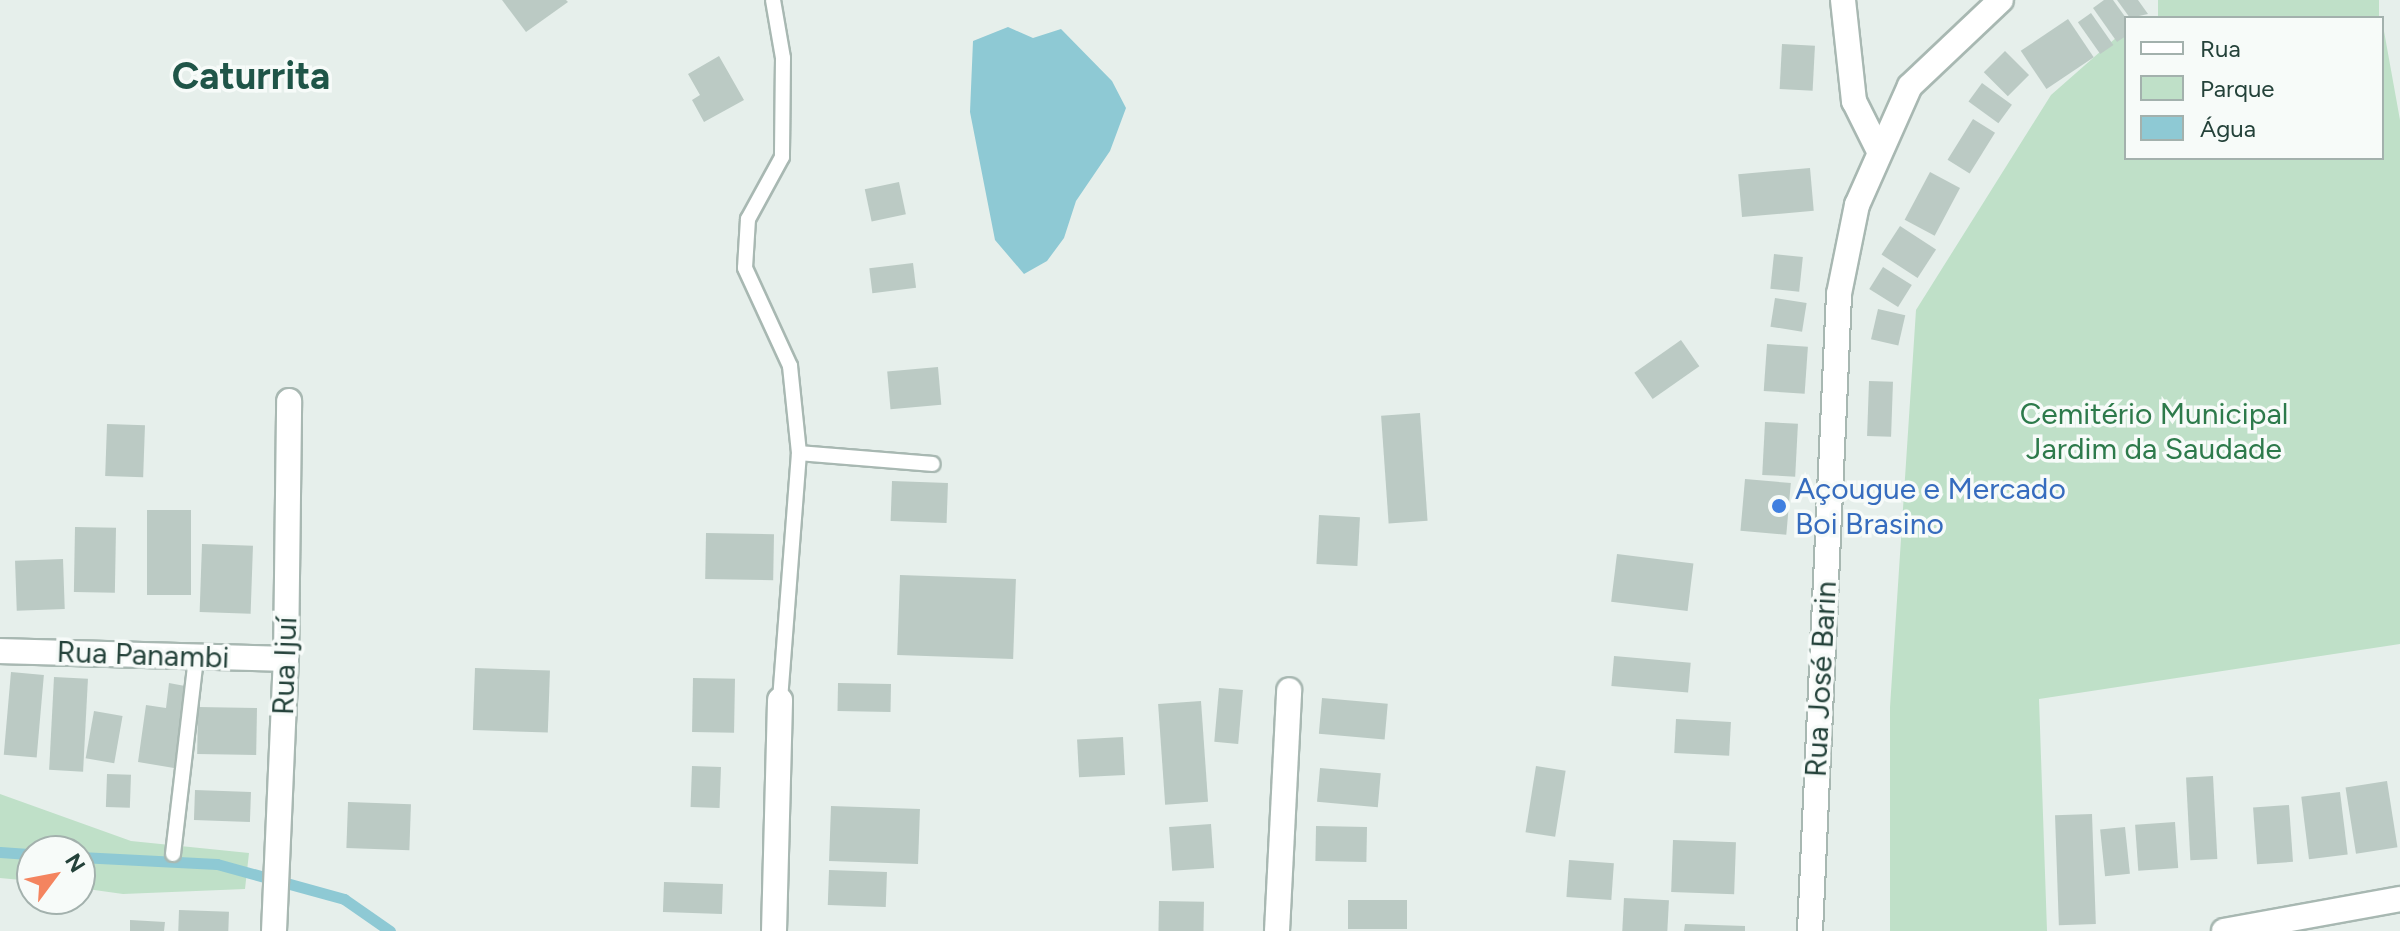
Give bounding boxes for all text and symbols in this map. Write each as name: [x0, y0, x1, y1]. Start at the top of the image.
legend: [2124, 16, 2384, 160]
text: Rua: [2200, 34, 2241, 63]
district label: Caturrita: [172, 54, 330, 100]
text: Parque: [2200, 74, 2274, 103]
text: Água: [2200, 114, 2256, 143]
park label: Cemitério Municipal Jardim da Saudade: [2020, 396, 2288, 466]
place label: Açougue e Mercado Boi Brasino: [1795, 471, 2066, 542]
marker: Açougue e Mercado Boi Brasino: [1770, 497, 1788, 515]
street label: Rua José Barin: [1798, 580, 1844, 778]
street label: Rua Ijuí: [265, 616, 305, 716]
street label: Rua Panambi: [56, 634, 230, 676]
north arrow: [16, 835, 96, 915]
text: N: [59, 849, 91, 877]

